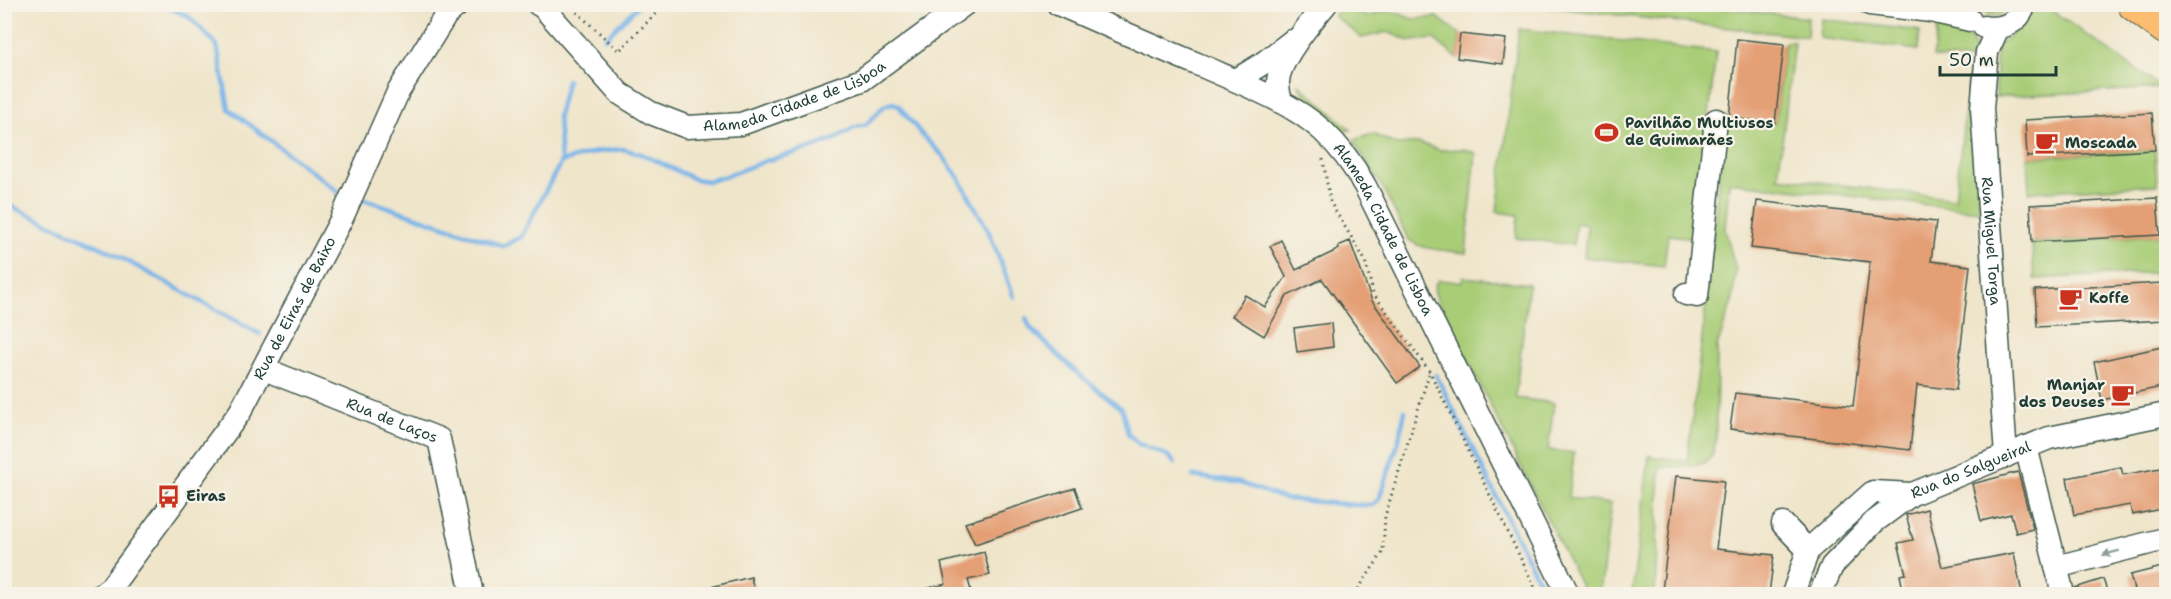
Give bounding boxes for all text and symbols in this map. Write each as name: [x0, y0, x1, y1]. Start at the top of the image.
scale bar: [1940, 39, 2056, 77]
text: 50 m: [1949, 48, 1994, 72]
street label: Alameda Cidade de Lisboa: [702, 55, 890, 136]
place label: Pavilhão Multiusos de Guimarães: [1625, 113, 1773, 150]
sports icon: Pavilhão Multiusos de Guimarães: [1594, 119, 1620, 145]
cafe icon: Moscada: [2034, 130, 2060, 156]
place label: Moscada: [2065, 133, 2137, 153]
street label: Alameda Cidade de Lisboa: [1329, 138, 1438, 320]
street label: Rua Miguel Torga: [1977, 176, 2006, 307]
street label: Rua de Eiras de Baixo: [249, 233, 340, 383]
cafe icon: Koffe: [2058, 285, 2084, 311]
place label: Koffe: [2089, 288, 2129, 308]
place label: Manjar dos Deuses: [2019, 375, 2105, 412]
cafe icon: Manjar dos Deuses: [2110, 381, 2136, 407]
street label: Rua de Laços: [343, 393, 441, 448]
street label: Rua do Salgueiral: [1908, 436, 2034, 503]
bus stop icon: Eiras: [155, 483, 181, 509]
place label: Eiras: [186, 486, 226, 506]
one-way arrow: [2102, 548, 2120, 558]

